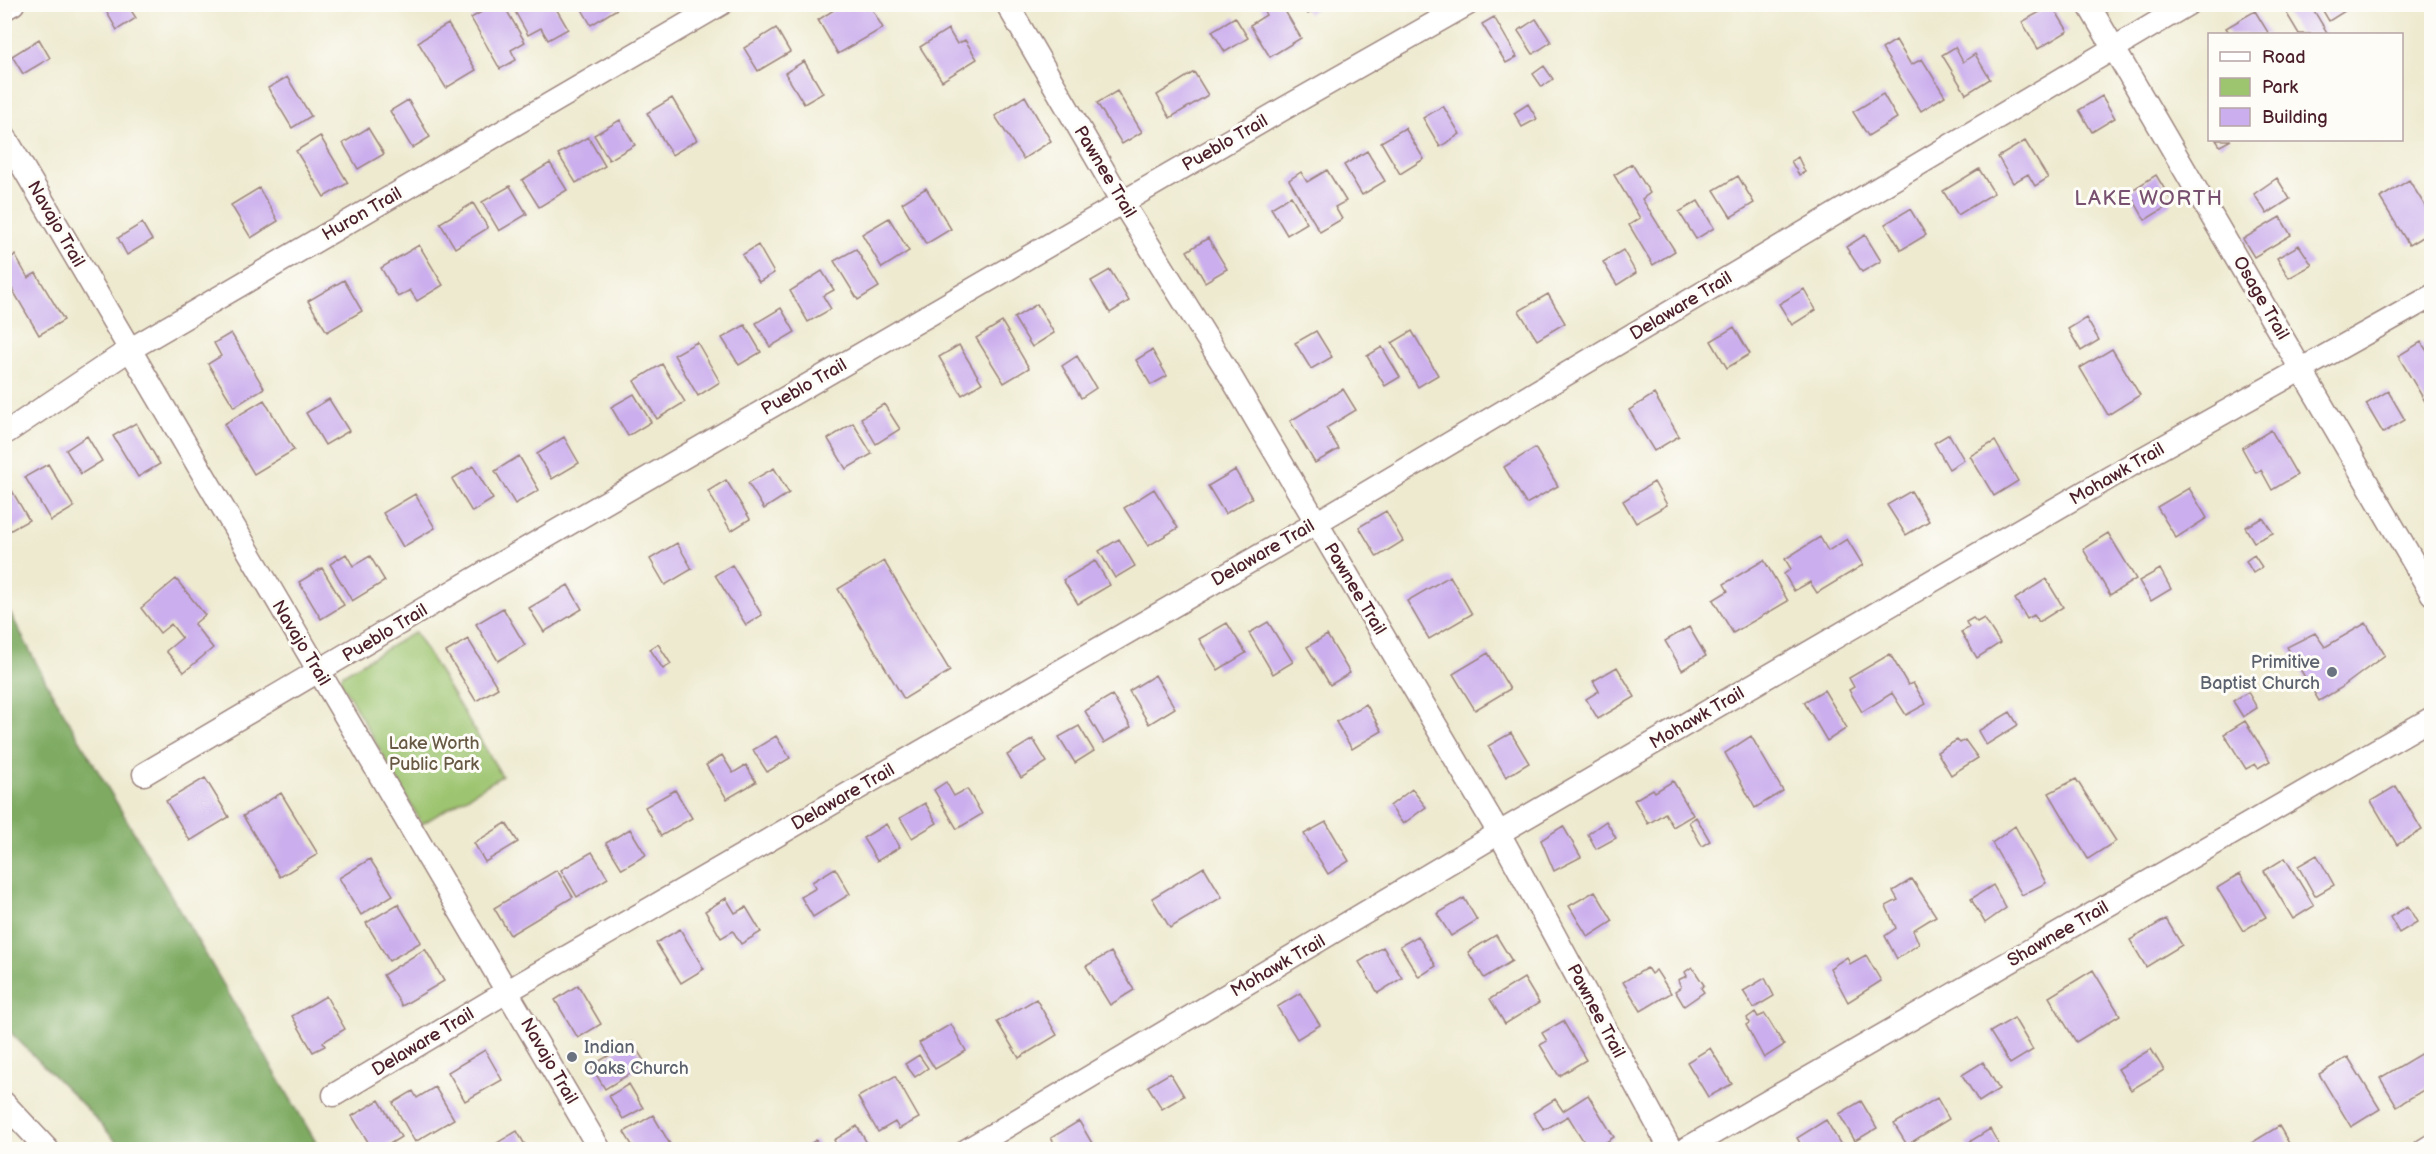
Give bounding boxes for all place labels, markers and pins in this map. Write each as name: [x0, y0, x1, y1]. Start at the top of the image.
place label: Primitive Baptist Church: [2200, 652, 2320, 694]
marker: Primitive Baptist Church: [2325, 665, 2339, 679]
place label: Indian Oaks Church: [584, 1037, 689, 1079]
marker: Indian Oaks Church: [565, 1050, 579, 1064]

